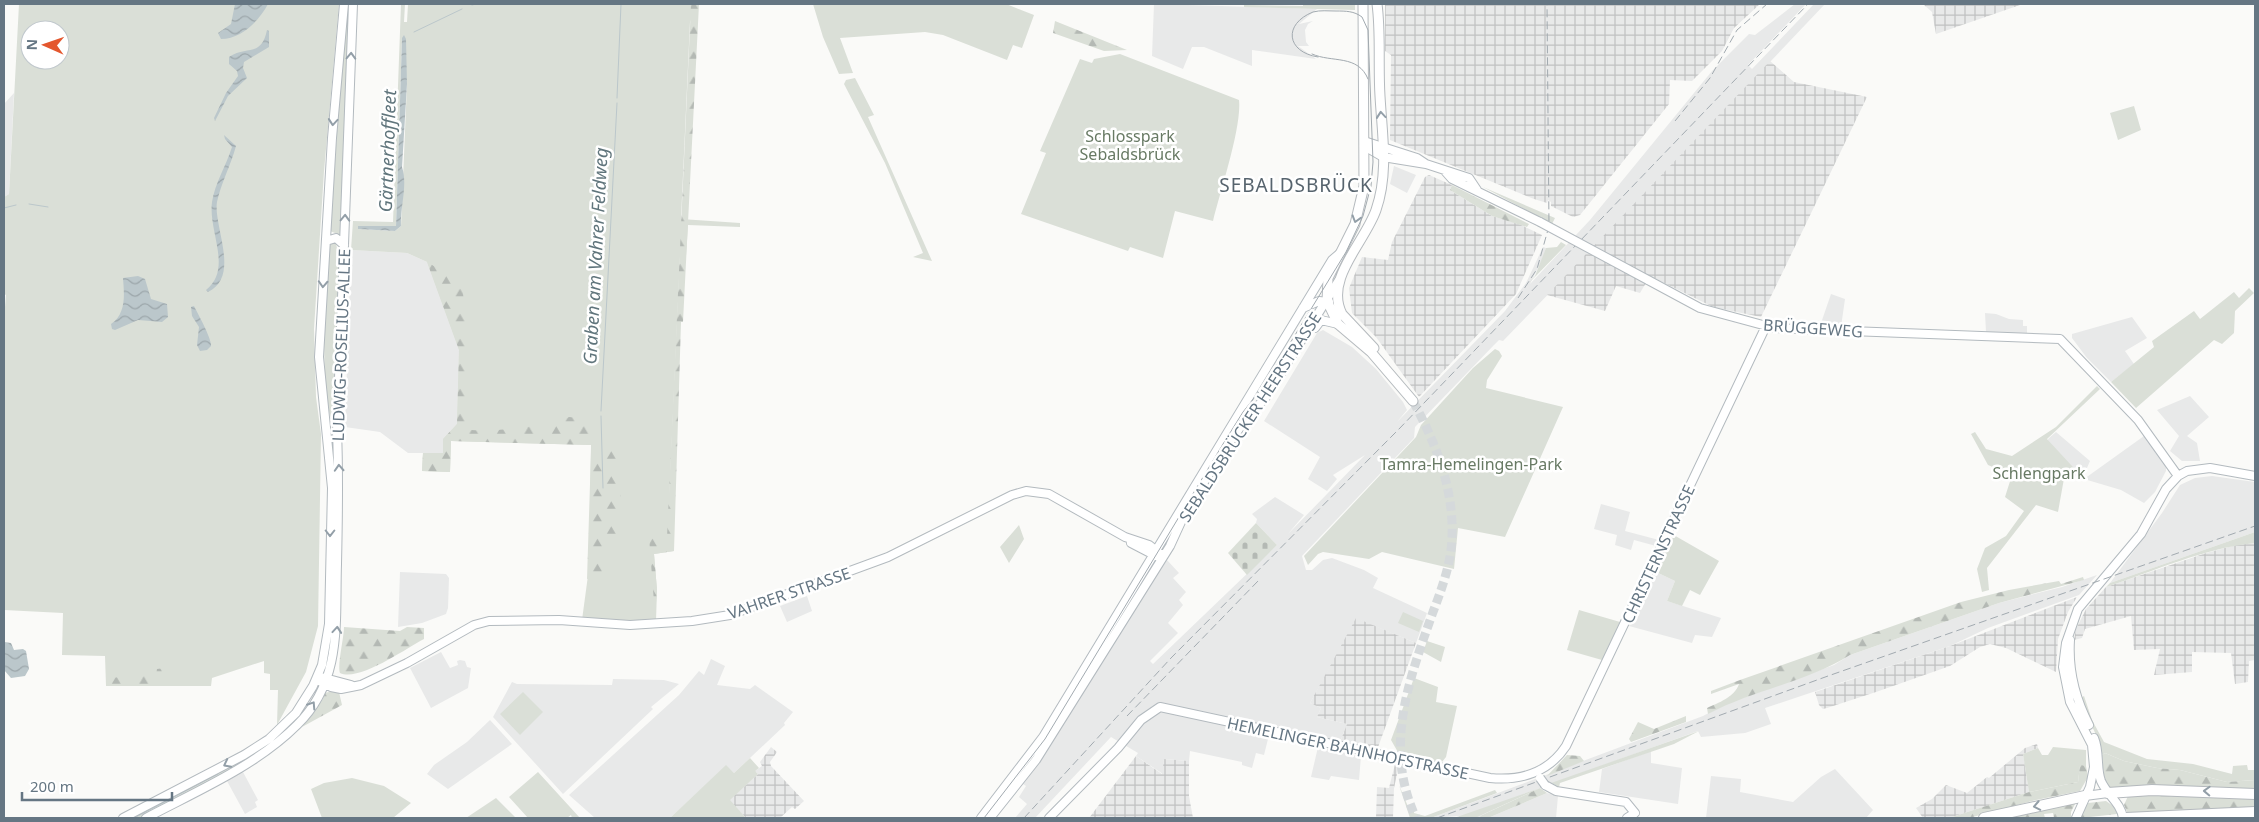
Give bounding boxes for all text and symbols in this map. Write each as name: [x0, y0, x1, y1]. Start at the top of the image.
north arrow: [20, 20, 70, 70]
text: N: [22, 39, 41, 51]
one-way arrow: [346, 51, 356, 59]
water label: Gärtnerhoffleet: [373, 88, 401, 213]
one-way arrow: [1376, 111, 1387, 119]
one-way arrow: [328, 118, 339, 126]
park label: Schlosspark Sebaldsbrück: [1080, 125, 1181, 165]
water label: Graben am Vahrer Feldweg: [577, 147, 613, 365]
district label: SEBALDSBRÜCK: [1219, 172, 1373, 198]
one-way arrow: [339, 214, 350, 222]
one-way arrow: [1352, 214, 1362, 222]
street label: LUDWIG-ROSELIUS-ALLEE: [327, 248, 355, 442]
one-way arrow: [318, 280, 329, 288]
street label: SEBALDSBRÜCKER HEERSTRASSE: [1174, 308, 1326, 526]
street label: BRÜGGEWEG: [1763, 314, 1863, 342]
park label: Tamra-Hemelingen-Park: [1380, 453, 1563, 475]
park label: Schlengpark: [1992, 462, 2086, 484]
one-way arrow: [333, 464, 344, 472]
street label: CHRISTERNSTRASSE: [1616, 481, 1700, 627]
one-way arrow: [325, 530, 335, 538]
street label: VAHRER STRASSE: [725, 562, 853, 624]
one-way arrow: [331, 626, 342, 634]
one-way arrow: [305, 701, 315, 710]
street label: HEMELINGER BAHNHOFSTRASSE: [1225, 712, 1471, 784]
one-way arrow: [223, 758, 232, 768]
scale bar: [22, 770, 172, 802]
text: 200 m: [30, 776, 74, 796]
one-way arrow: [2202, 786, 2210, 797]
one-way arrow: [2032, 800, 2041, 810]

